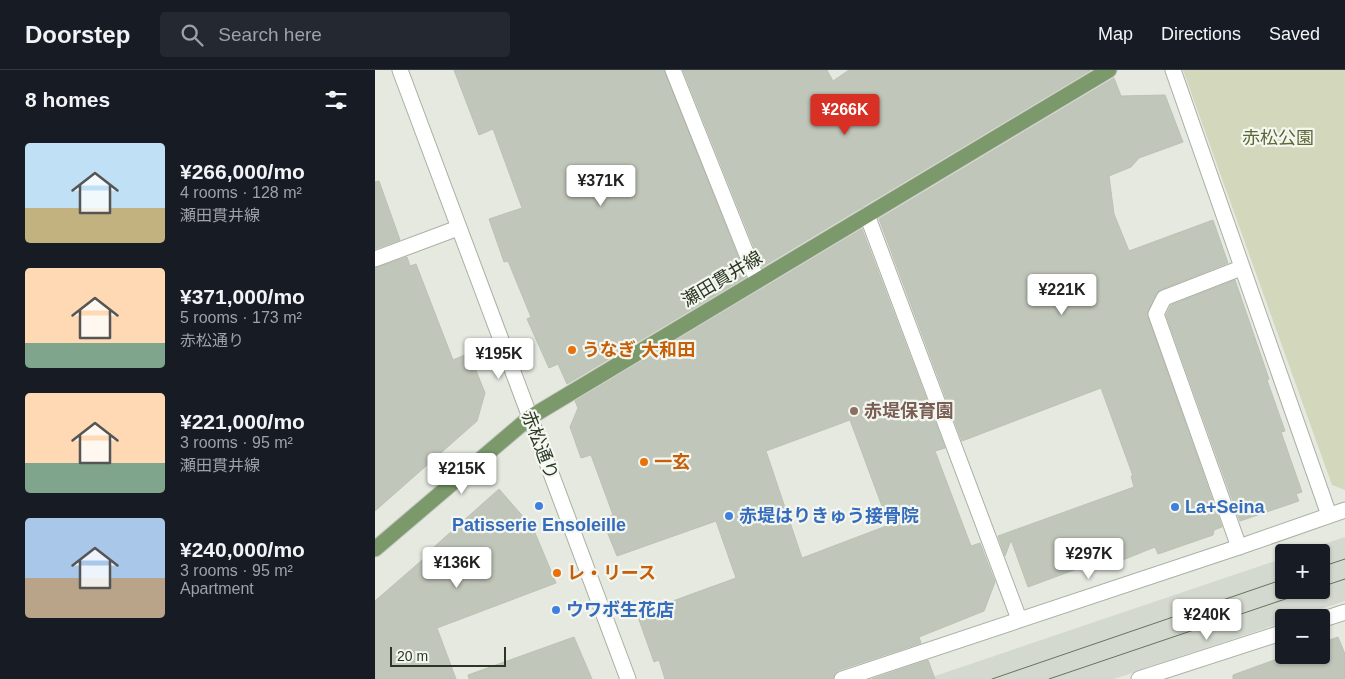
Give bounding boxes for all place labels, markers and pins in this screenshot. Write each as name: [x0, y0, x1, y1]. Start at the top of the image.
pin: ¥266K: [810, 93, 880, 136]
pin: ¥371K: [566, 164, 636, 207]
pin: ¥221K: [1027, 274, 1097, 316]
pin: ¥195K: [464, 338, 534, 380]
place label: うなぎ 大和田: [582, 340, 695, 360]
marker: うなぎ 大和田: [566, 344, 578, 356]
place label: 赤堤保育園: [864, 401, 954, 421]
marker: 赤堤保育園: [848, 405, 860, 417]
pin: ¥215K: [427, 452, 497, 495]
place label: 一玄: [654, 452, 690, 472]
marker: 一玄: [638, 456, 650, 468]
place label: La+Seina: [1185, 497, 1266, 517]
marker: Patisserie Ensoleille: [533, 500, 545, 512]
marker: La+Seina: [1169, 501, 1181, 513]
place label: 赤堤はりきゅう接骨院: [739, 506, 919, 526]
marker: 赤堤はりきゅう接骨院: [723, 510, 735, 522]
place label: Patisserie Ensoleille: [452, 515, 626, 535]
pin: ¥297K: [1054, 538, 1124, 580]
pin: ¥136K: [422, 546, 492, 589]
place label: レ・リース: [567, 563, 656, 583]
marker: レ・リース: [551, 567, 563, 579]
pin: ¥240K: [1172, 598, 1242, 641]
place label: ウワボ生花店: [566, 600, 674, 620]
marker: ウワボ生花店: [550, 604, 562, 616]

